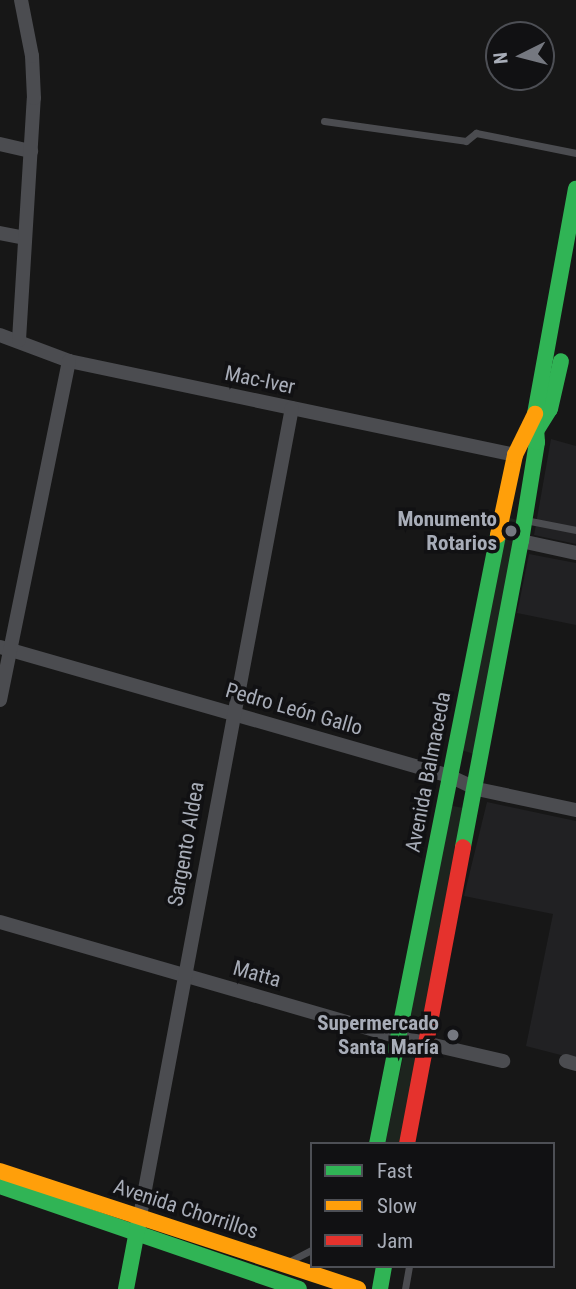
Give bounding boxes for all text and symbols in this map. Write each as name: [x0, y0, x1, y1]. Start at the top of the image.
north arrow: [485, 21, 555, 91]
text: N: [489, 51, 513, 65]
street label: Mac-Iver: [223, 360, 297, 400]
place label: Monumento Rotarios: [397, 506, 497, 556]
marker: Monumento Rotarios: [503, 523, 519, 539]
street label: Pedro León Gallo: [223, 677, 365, 741]
street label: Avenida Balmaceda: [400, 690, 456, 854]
street label: Sargento Aldea: [163, 780, 209, 908]
street label: Matta: [230, 955, 284, 993]
place label: Supermercado Santa María: [317, 1010, 439, 1060]
marker: Supermercado Santa María: [445, 1027, 461, 1043]
legend: [310, 1142, 555, 1268]
text: Fast: [377, 1159, 413, 1183]
street label: Avenida Chorrillos: [111, 1174, 261, 1244]
text: Slow: [377, 1194, 417, 1218]
text: Jam: [377, 1229, 413, 1253]

